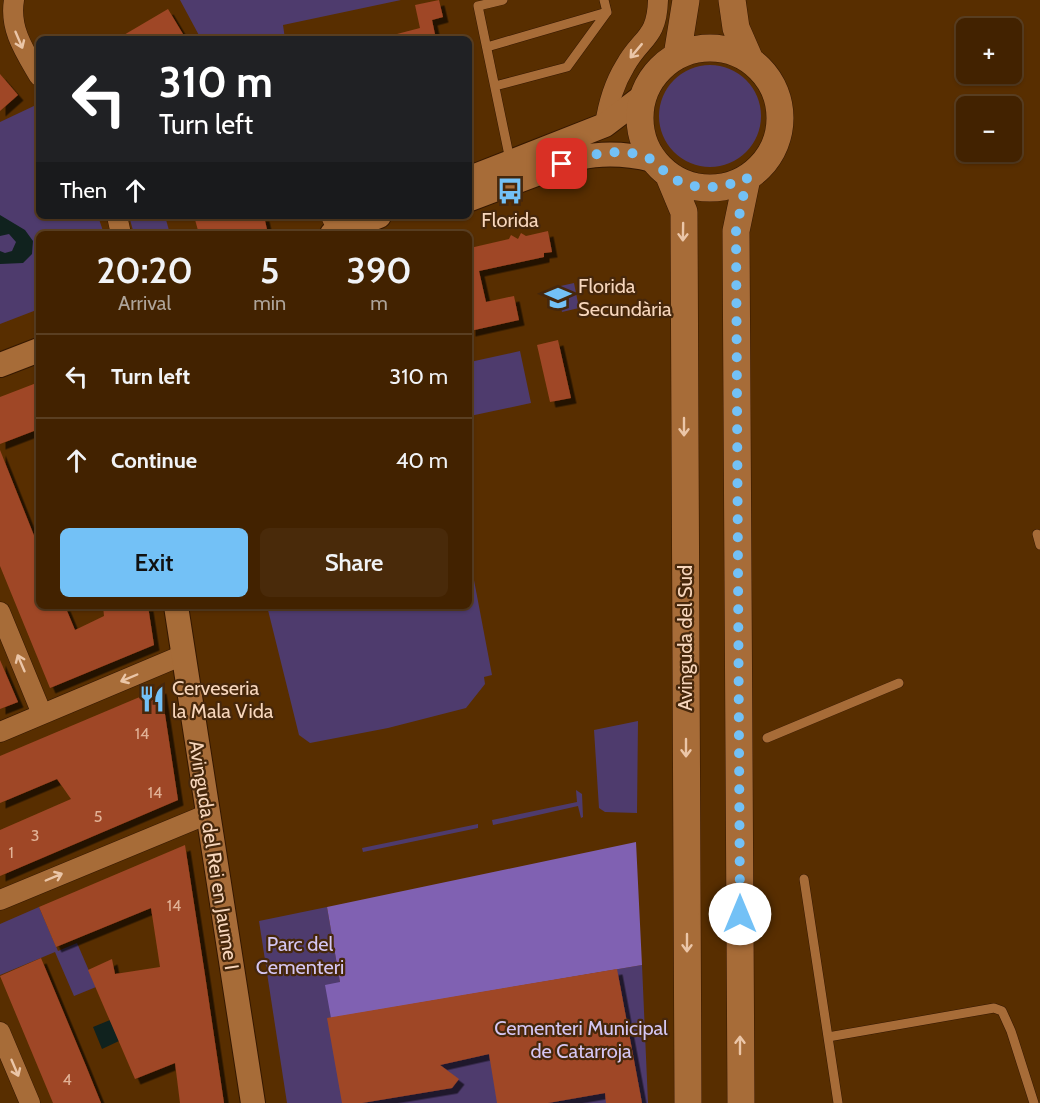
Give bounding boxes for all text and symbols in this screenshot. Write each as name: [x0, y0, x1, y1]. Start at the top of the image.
map controls: [956, 18, 1022, 162]
button: +: [956, 18, 1022, 84]
one-way arrow: [14, 30, 26, 48]
one-way arrow: [629, 43, 642, 59]
text: 310 m: [159, 56, 273, 108]
icon: left: [60, 60, 138, 138]
button: −: [956, 96, 1022, 162]
text: Turn left: [159, 108, 253, 141]
pin: [536, 138, 587, 189]
icon: arrive: [545, 147, 578, 180]
icon: ahead: [119, 174, 152, 207]
bus stop icon: Florida: [495, 176, 525, 206]
text: Then: [60, 177, 107, 204]
place label: Florida: [481, 208, 539, 232]
one-way arrow: [678, 221, 689, 241]
text: 20:20: [96, 248, 193, 292]
text: 5: [260, 248, 279, 292]
text: 390: [347, 248, 412, 292]
place label: Florida Secundària: [578, 274, 672, 321]
school or university icon: Florida Secundària: [543, 283, 573, 313]
text: Arrival: [118, 291, 171, 315]
text: min: [253, 291, 286, 315]
text: m: [370, 291, 388, 315]
icon: left: [60, 360, 93, 393]
text: Turn left: [111, 363, 190, 390]
text: 310 m: [389, 363, 448, 390]
one-way arrow: [678, 416, 690, 436]
icon: ahead: [60, 444, 93, 477]
text: Continue: [111, 447, 197, 474]
text: 40 m: [396, 447, 448, 474]
button: Exit: [60, 528, 248, 597]
button: Share: [260, 528, 448, 597]
street label: Avinguda del Sud: [673, 565, 697, 711]
one-way arrow: [15, 654, 26, 672]
one-way arrow: [120, 673, 138, 684]
place label: Cerveseria la Mala Vida: [172, 676, 274, 723]
restaurant icon: Cerveseria la Mala Vida: [137, 684, 167, 714]
house number: 14: [135, 724, 149, 743]
one-way arrow: [680, 737, 692, 757]
street label: Avinguda del Rei en Jaume I: [184, 739, 244, 971]
house number: 14: [148, 783, 162, 802]
house number: 5: [94, 807, 102, 826]
house number: 3: [31, 826, 39, 845]
house number: 1: [8, 843, 14, 862]
one-way arrow: [45, 871, 63, 882]
position arrow: [708, 882, 772, 946]
house number: 14: [167, 896, 181, 915]
park label: Parc del Cementeri: [256, 932, 344, 979]
one-way arrow: [681, 932, 693, 952]
park label: Cementeri Municipal de Catarroja: [494, 1016, 668, 1063]
one-way arrow: [734, 1035, 746, 1055]
one-way arrow: [10, 1058, 21, 1076]
house number: 4: [62, 1070, 72, 1089]

